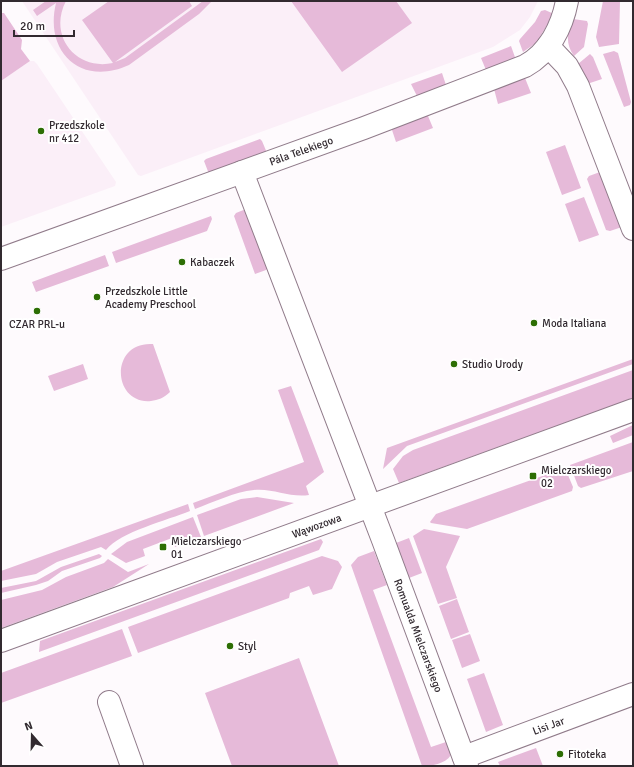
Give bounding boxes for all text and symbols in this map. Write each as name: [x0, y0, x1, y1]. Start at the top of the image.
scale bar: [14, 12, 74, 38]
text: 20 m: [20, 19, 45, 34]
place label: Przedszkole nr 412: [49, 119, 105, 145]
marker: Przedszkole nr 412: [36, 126, 46, 136]
street label: Pála Telekiego: [268, 134, 335, 169]
place label: Kabaczek: [190, 256, 235, 269]
marker: Kabaczek: [177, 257, 187, 267]
place label: Przedszkole Little Academy Preschool: [105, 285, 196, 311]
marker: Przedszkole Little Academy Preschool: [92, 292, 102, 302]
marker: CZAR PRL-u: [32, 306, 42, 316]
place label: Moda Italiana: [542, 317, 607, 330]
place label: CZAR PRL-u: [9, 318, 65, 331]
marker: Moda Italiana: [529, 318, 539, 328]
place label: Studio Urody: [462, 358, 524, 371]
marker: Studio Urody: [449, 359, 459, 369]
place label: Mielczarskiego 02: [541, 464, 612, 490]
marker: Mielczarskiego 02: [528, 471, 538, 481]
street label: Wąwozowa: [290, 511, 344, 541]
place label: Mielczarskiego 01: [171, 535, 242, 561]
marker: Mielczarskiego 01: [158, 542, 168, 552]
street label: Romualda Mielczarskiego: [391, 577, 445, 695]
place label: Styl: [238, 640, 256, 653]
marker: Styl: [225, 641, 235, 651]
street label: Lisi Jar: [531, 714, 566, 738]
north arrow: [12, 715, 52, 755]
text: N: [23, 719, 35, 733]
place label: Fitoteka: [568, 748, 607, 761]
marker: Fitoteka: [555, 749, 565, 759]

